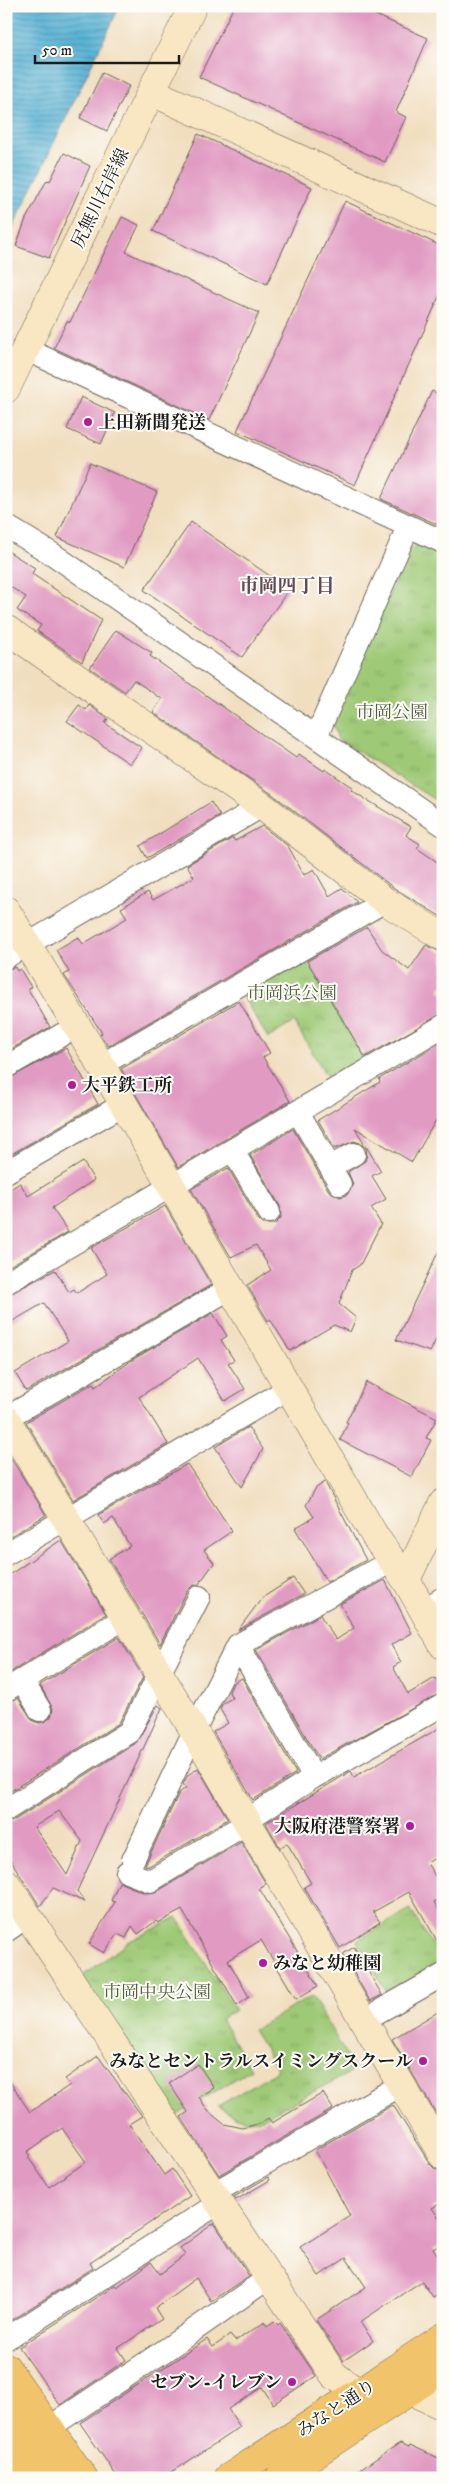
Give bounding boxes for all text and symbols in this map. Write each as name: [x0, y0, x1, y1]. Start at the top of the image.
scale bar: [35, 32, 179, 64]
text: 50 m: [42, 41, 72, 60]
street label: 尻無川右岸線: [67, 145, 134, 252]
place label: 上田新聞発送: [98, 412, 206, 434]
marker: 上田新聞発送: [82, 416, 94, 428]
district label: 市岡四丁目: [239, 575, 335, 598]
park label: 市岡公園: [356, 702, 428, 724]
park label: 市岡浜公園: [247, 983, 337, 1005]
place label: 大平鉄工所: [82, 1075, 172, 1097]
marker: 大平鉄工所: [66, 1079, 78, 1091]
place label: 大阪府港警察署: [274, 1816, 400, 1838]
marker: 大阪府港警察署: [404, 1820, 416, 1832]
place label: みなと幼稚園: [273, 1953, 381, 1975]
marker: みなと幼稚園: [257, 1957, 269, 1969]
park label: 市岡中央公園: [103, 1982, 211, 2004]
place label: みなとセントラルスイミングスクール: [109, 2051, 413, 2073]
marker: みなとセントラルスイミングスクール: [417, 2055, 429, 2067]
place label: セブン-イレブン: [150, 2372, 282, 2394]
street label: みなと通り: [293, 2375, 380, 2443]
marker: セブン-イレブン: [286, 2376, 298, 2388]

